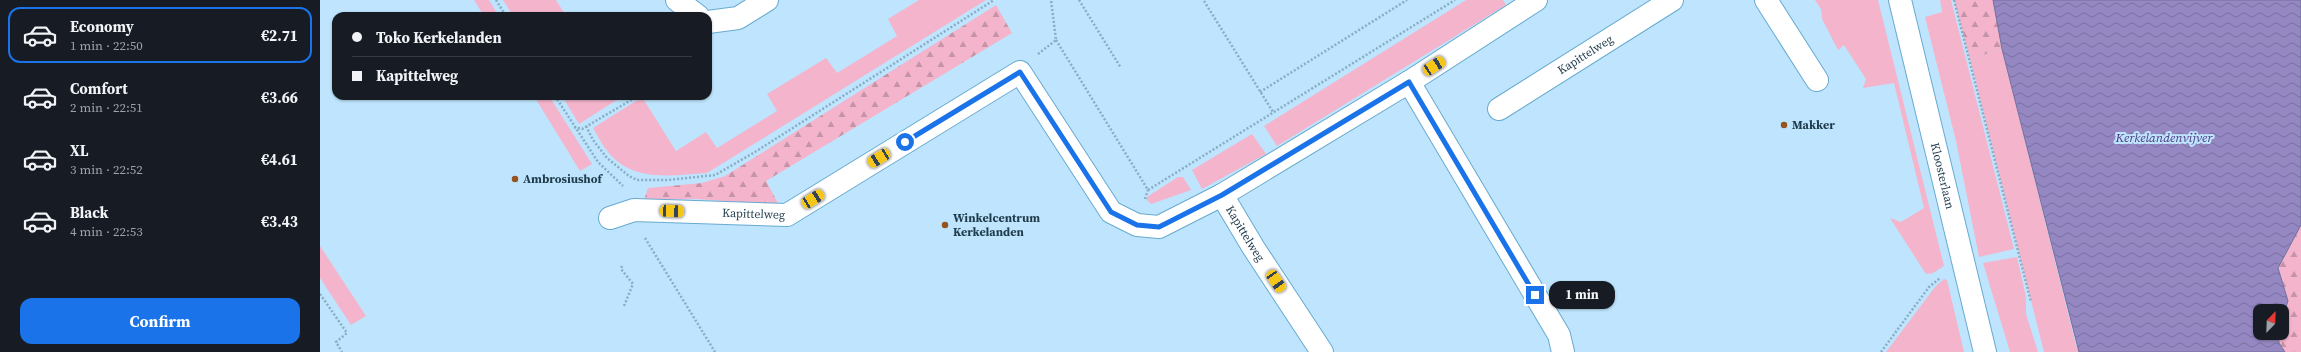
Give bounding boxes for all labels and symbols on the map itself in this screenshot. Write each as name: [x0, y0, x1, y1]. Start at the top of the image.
street label: Kapittelweg: [1554, 31, 1616, 78]
car: [1421, 54, 1447, 78]
place label: Makker: [1792, 117, 1835, 133]
marker: Makker: [1779, 120, 1789, 130]
water label: Kerkelandenvijver: [2115, 129, 2213, 146]
route start: [896, 133, 914, 151]
street label: Kloosterlaan: [1927, 141, 1958, 211]
car: [866, 147, 892, 169]
place label: Ambrosiushof: [523, 171, 603, 187]
marker: Ambrosiushof: [510, 174, 520, 184]
car: [800, 188, 826, 210]
street label: Kapittelweg: [1222, 202, 1268, 265]
car: [660, 205, 684, 217]
street label: Kapittelweg: [722, 205, 785, 223]
place label: Winkelcentrum Kerkelanden: [953, 210, 1040, 240]
marker: Winkelcentrum Kerkelanden: [940, 220, 950, 230]
car: [1264, 268, 1288, 294]
callout: 1 min: [1549, 281, 1615, 309]
route end: [1526, 286, 1544, 304]
north arrow: [2253, 304, 2289, 340]

